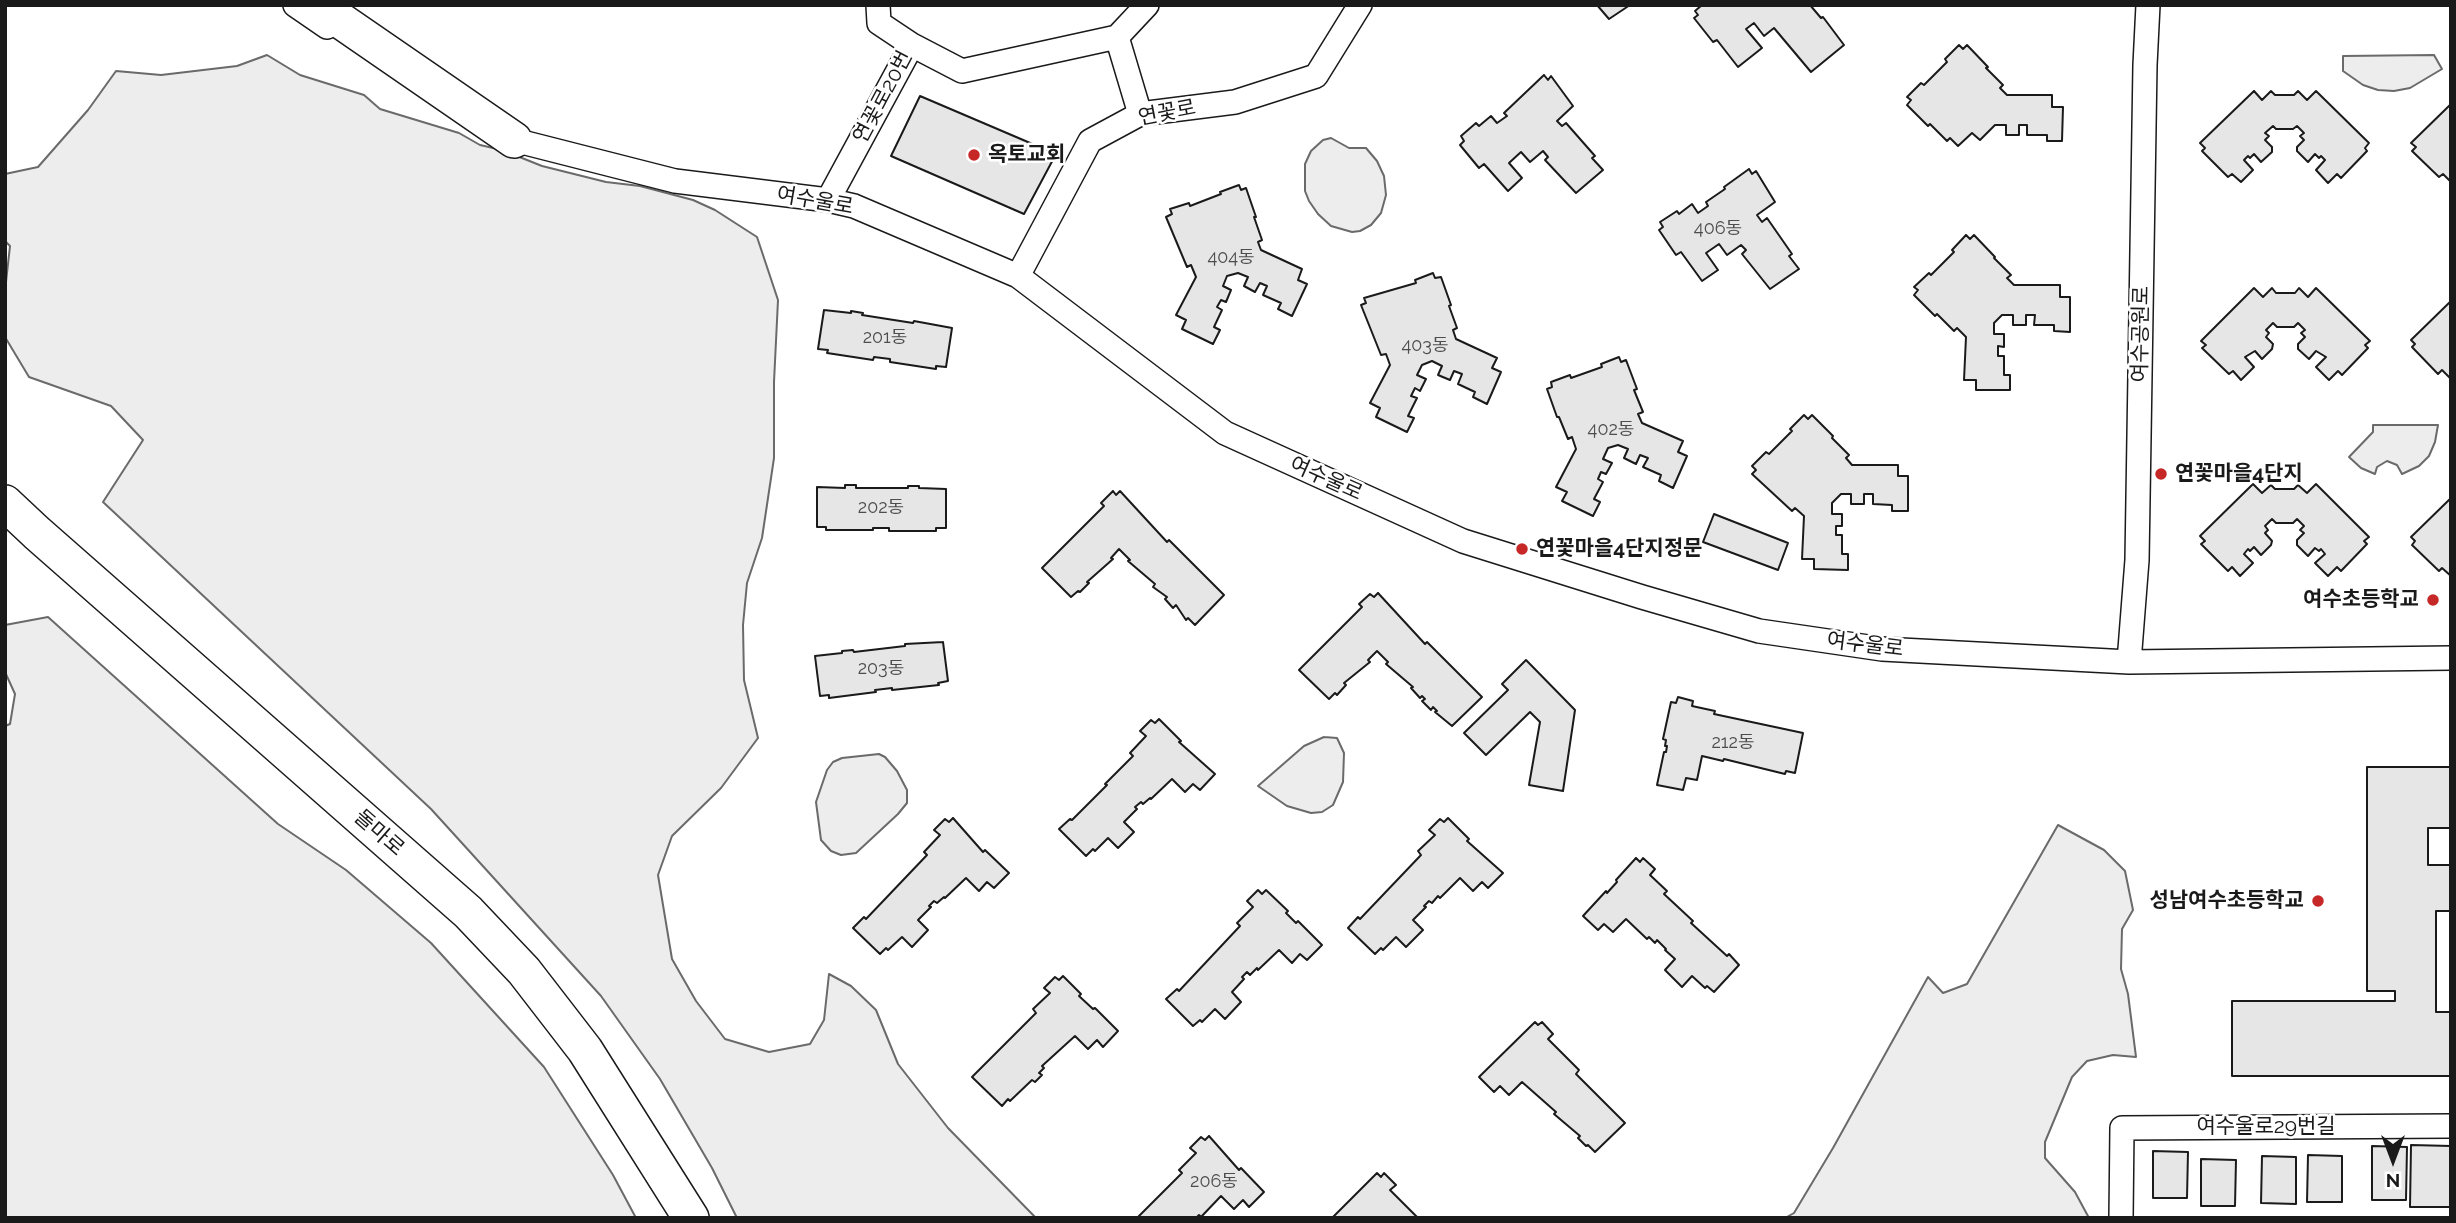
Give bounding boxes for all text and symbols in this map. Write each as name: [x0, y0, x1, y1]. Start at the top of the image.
street label: 연꽃로20번: [848, 46, 918, 148]
street label: 연꽃로: [1136, 95, 1198, 131]
place label: 옥토교회: [988, 142, 1065, 168]
marker: 옥토교회: [966, 147, 982, 163]
street label: 여수울로: [775, 182, 855, 220]
house number: 406동: [1694, 218, 1742, 240]
house number: 404동: [1207, 247, 1255, 269]
street label: 여수공원로: [2128, 285, 2154, 383]
house number: 201동: [863, 327, 907, 349]
house number: 403동: [1401, 335, 1449, 357]
house number: 402동: [1588, 419, 1634, 441]
street label: 여수울로: [1286, 452, 1366, 506]
place label: 연꽃마을4단지: [2175, 461, 2303, 487]
marker: 연꽃마을4단지: [2153, 466, 2169, 482]
house number: 202동: [858, 497, 904, 519]
place label: 연꽃마을4단지정문: [1536, 536, 1703, 562]
marker: 연꽃마을4단지정문: [1514, 541, 1530, 557]
place label: 여수초등학교: [2303, 587, 2419, 613]
marker: 여수초등학교: [2425, 592, 2441, 608]
street label: 여수울로: [1825, 628, 1905, 662]
house number: 203동: [858, 658, 904, 680]
house number: 212동: [1711, 732, 1755, 754]
street label: 돌마로: [349, 804, 409, 862]
place label: 성남여수초등학교: [2149, 888, 2304, 914]
marker: 성남여수초등학교: [2310, 893, 2326, 909]
street label: 여수울로29번길: [2196, 1114, 2336, 1140]
north arrow: [2358, 1125, 2428, 1195]
text: N: [2386, 1170, 2400, 1192]
house number: 206동: [1190, 1171, 1238, 1193]

